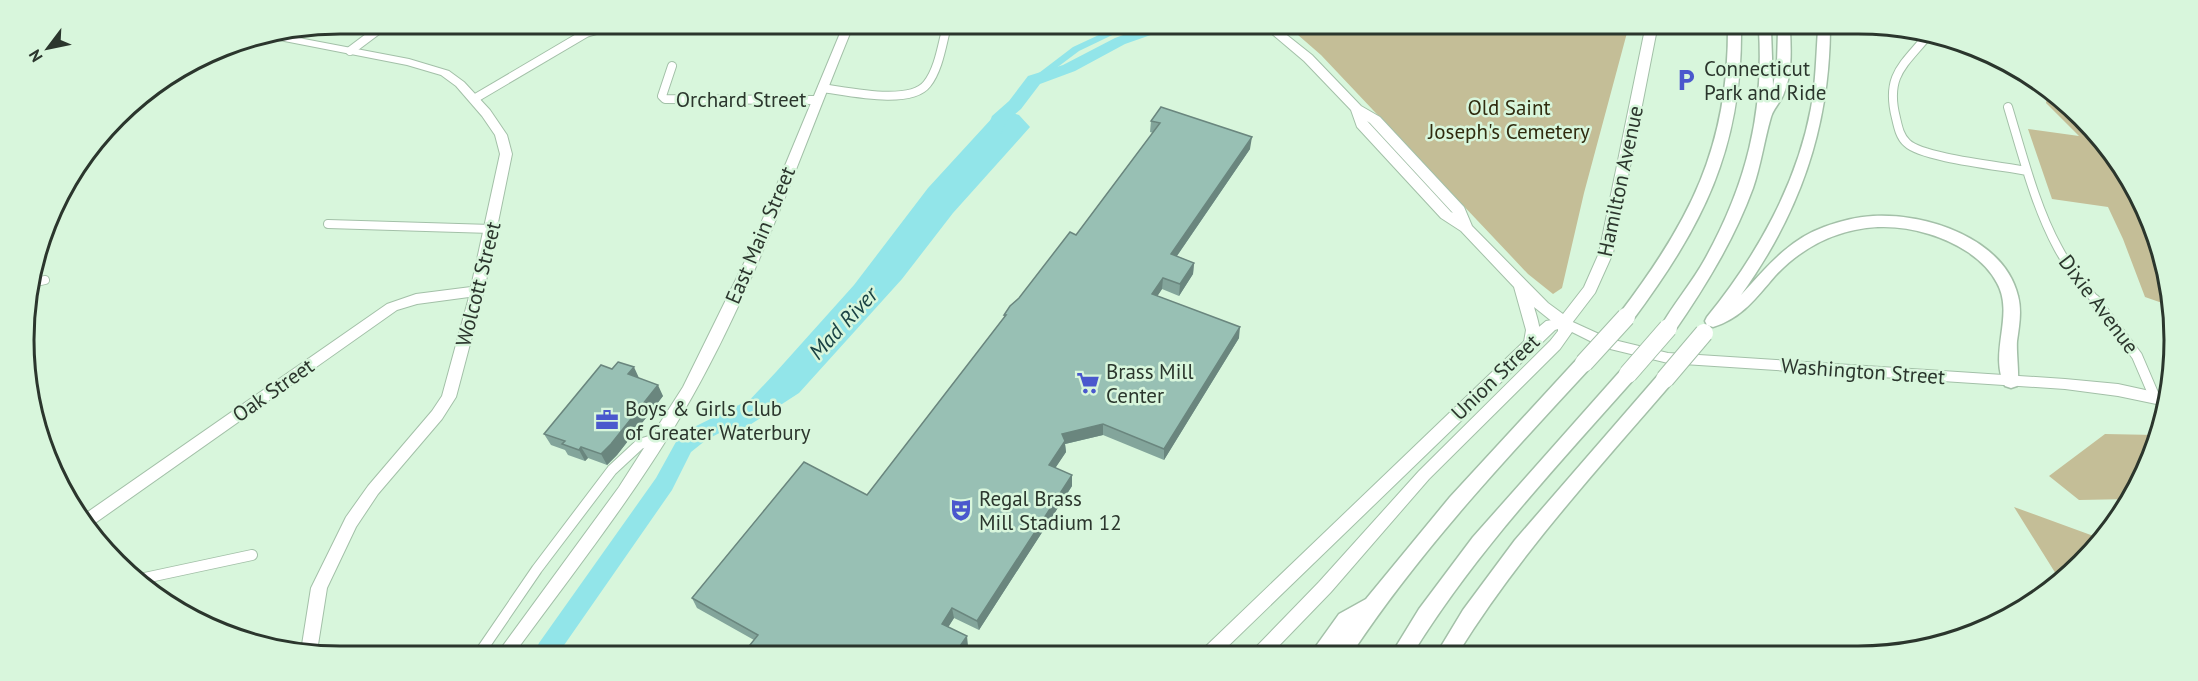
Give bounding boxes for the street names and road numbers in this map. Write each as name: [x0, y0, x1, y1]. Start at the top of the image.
street label: Orchard Street: [676, 86, 806, 113]
street label: Hamilton Avenue: [1591, 103, 1649, 259]
street label: East Main Street: [719, 162, 801, 308]
street label: Wolcott Street: [449, 219, 507, 349]
street label: Dixie Avenue: [2053, 249, 2145, 359]
street label: Union Street: [1445, 328, 1545, 426]
street label: Oak Street: [227, 352, 319, 428]
street label: Washington Street: [1780, 352, 1946, 390]

